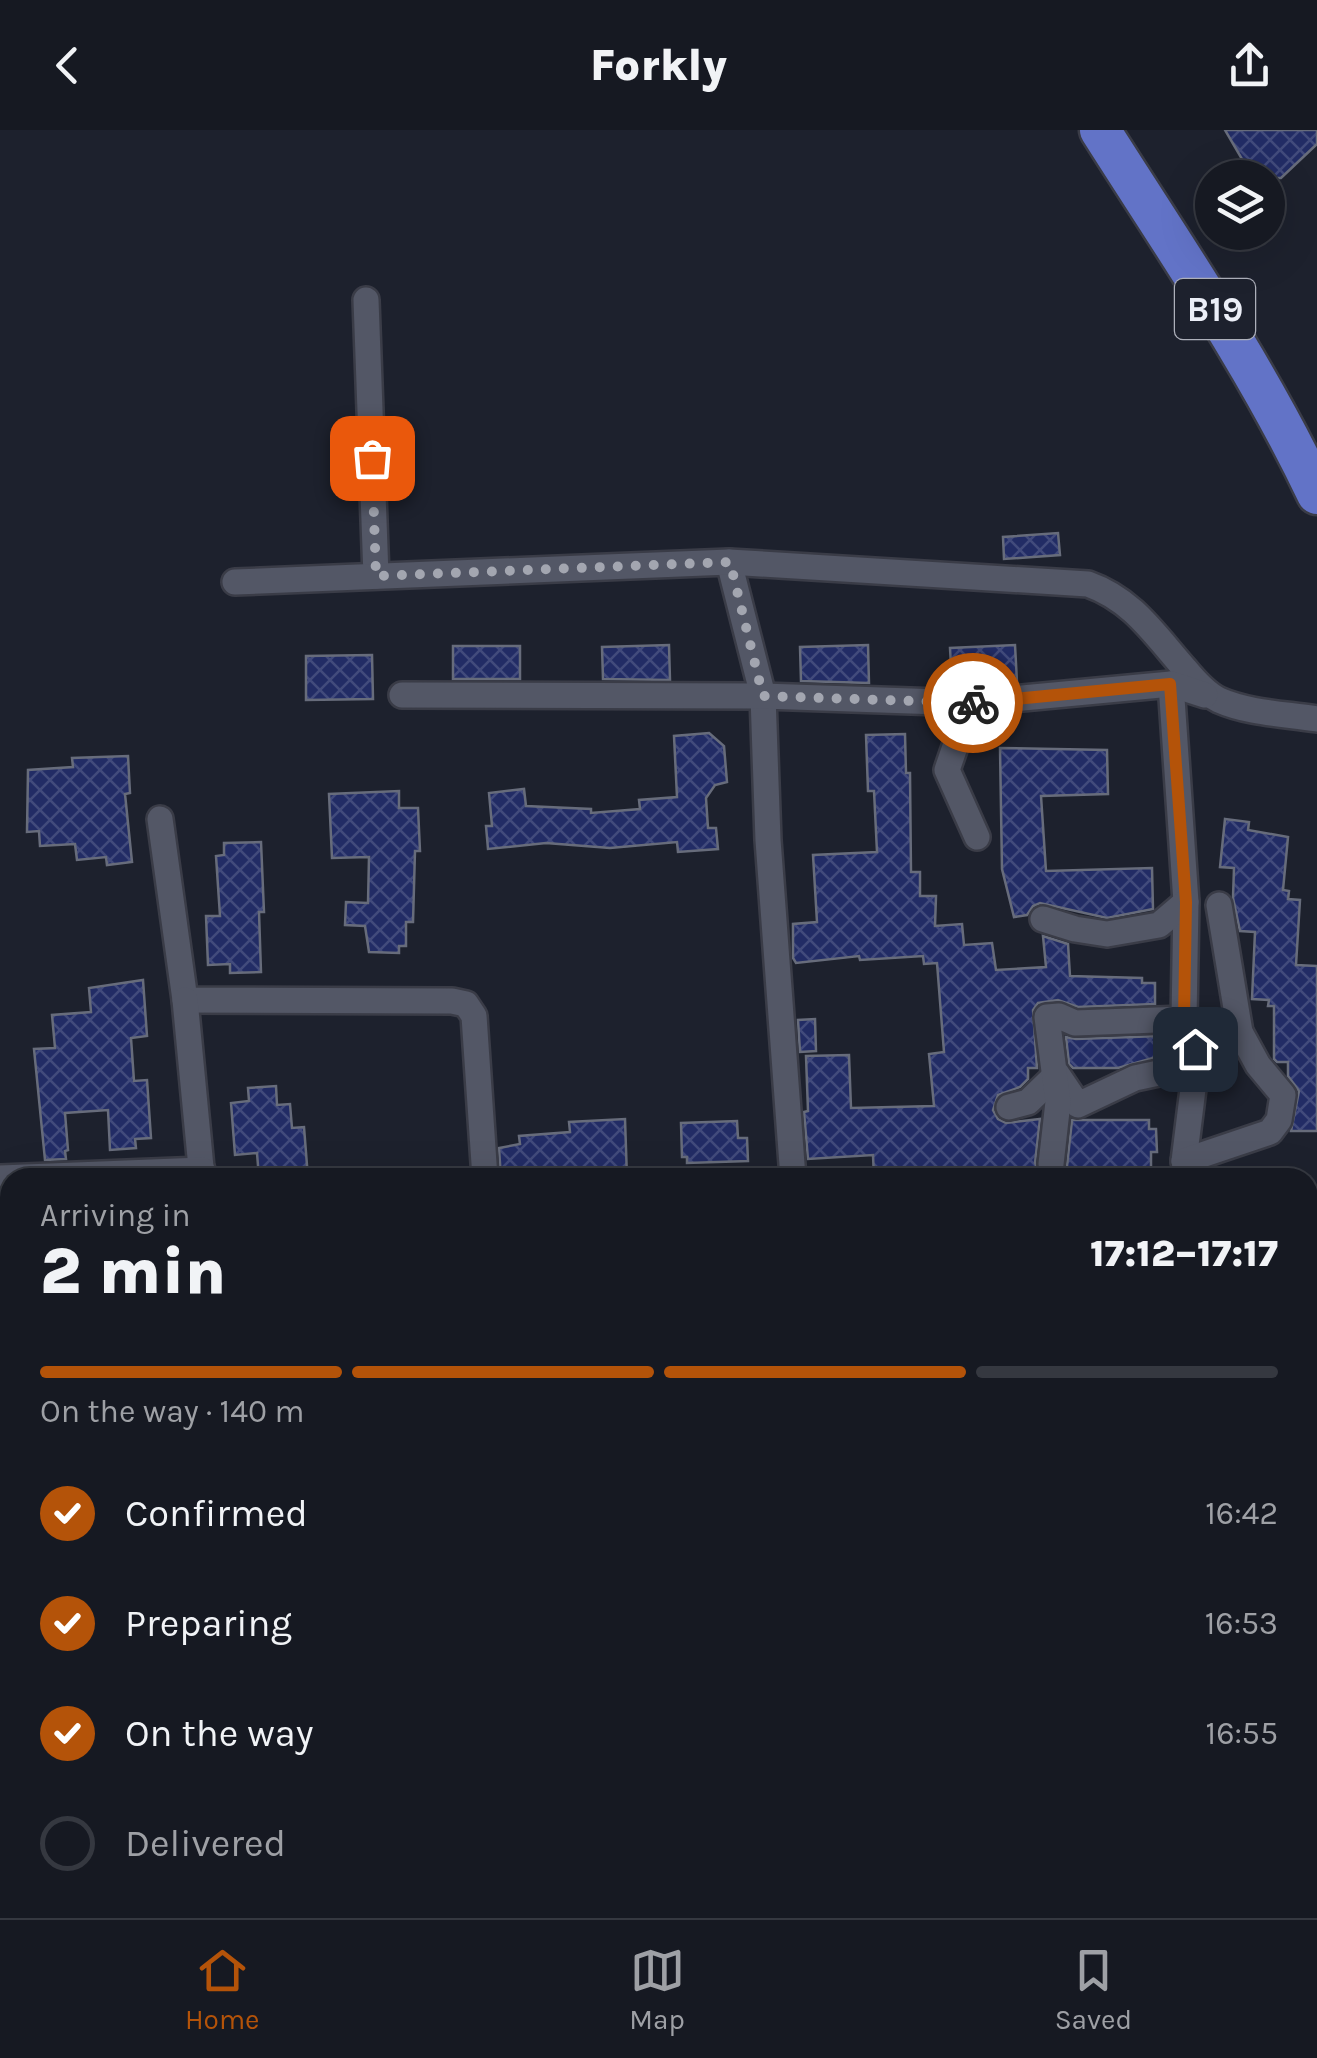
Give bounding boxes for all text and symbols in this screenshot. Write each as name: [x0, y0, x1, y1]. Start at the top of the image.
icon: back: [40, 38, 95, 93]
icon: share: [1222, 38, 1277, 93]
text: Forkly: [590, 39, 727, 91]
map controls: [1195, 160, 1285, 250]
button: layers: [1195, 160, 1285, 250]
road number: B19: [1175, 279, 1255, 339]
pin: [330, 416, 415, 501]
icon: bag: [345, 431, 400, 486]
courier: [923, 653, 1023, 753]
icon: bike: [946, 676, 1001, 731]
pin: [1153, 1007, 1238, 1092]
icon: home: [1168, 1022, 1223, 1077]
text: Arriving in: [40, 1197, 191, 1234]
text: 17:12–17:17: [1090, 1231, 1278, 1276]
text: 2 min: [40, 1233, 226, 1309]
text: On the way · 140 m: [40, 1393, 305, 1430]
icon: check: [40, 1486, 95, 1541]
text: Confirmed: [125, 1491, 308, 1536]
text: 16:42: [1205, 1495, 1278, 1532]
icon: check: [40, 1596, 95, 1651]
text: Preparing: [125, 1601, 292, 1646]
text: 16:53: [1205, 1605, 1278, 1642]
icon: check: [40, 1706, 95, 1761]
text: On the way: [125, 1711, 313, 1756]
text: 16:55: [1206, 1715, 1278, 1752]
text: Delivered: [125, 1821, 286, 1866]
tab: Home: [185, 1943, 260, 2036]
tab: Map: [629, 1943, 685, 2036]
tab: Saved: [1055, 1943, 1132, 2036]

